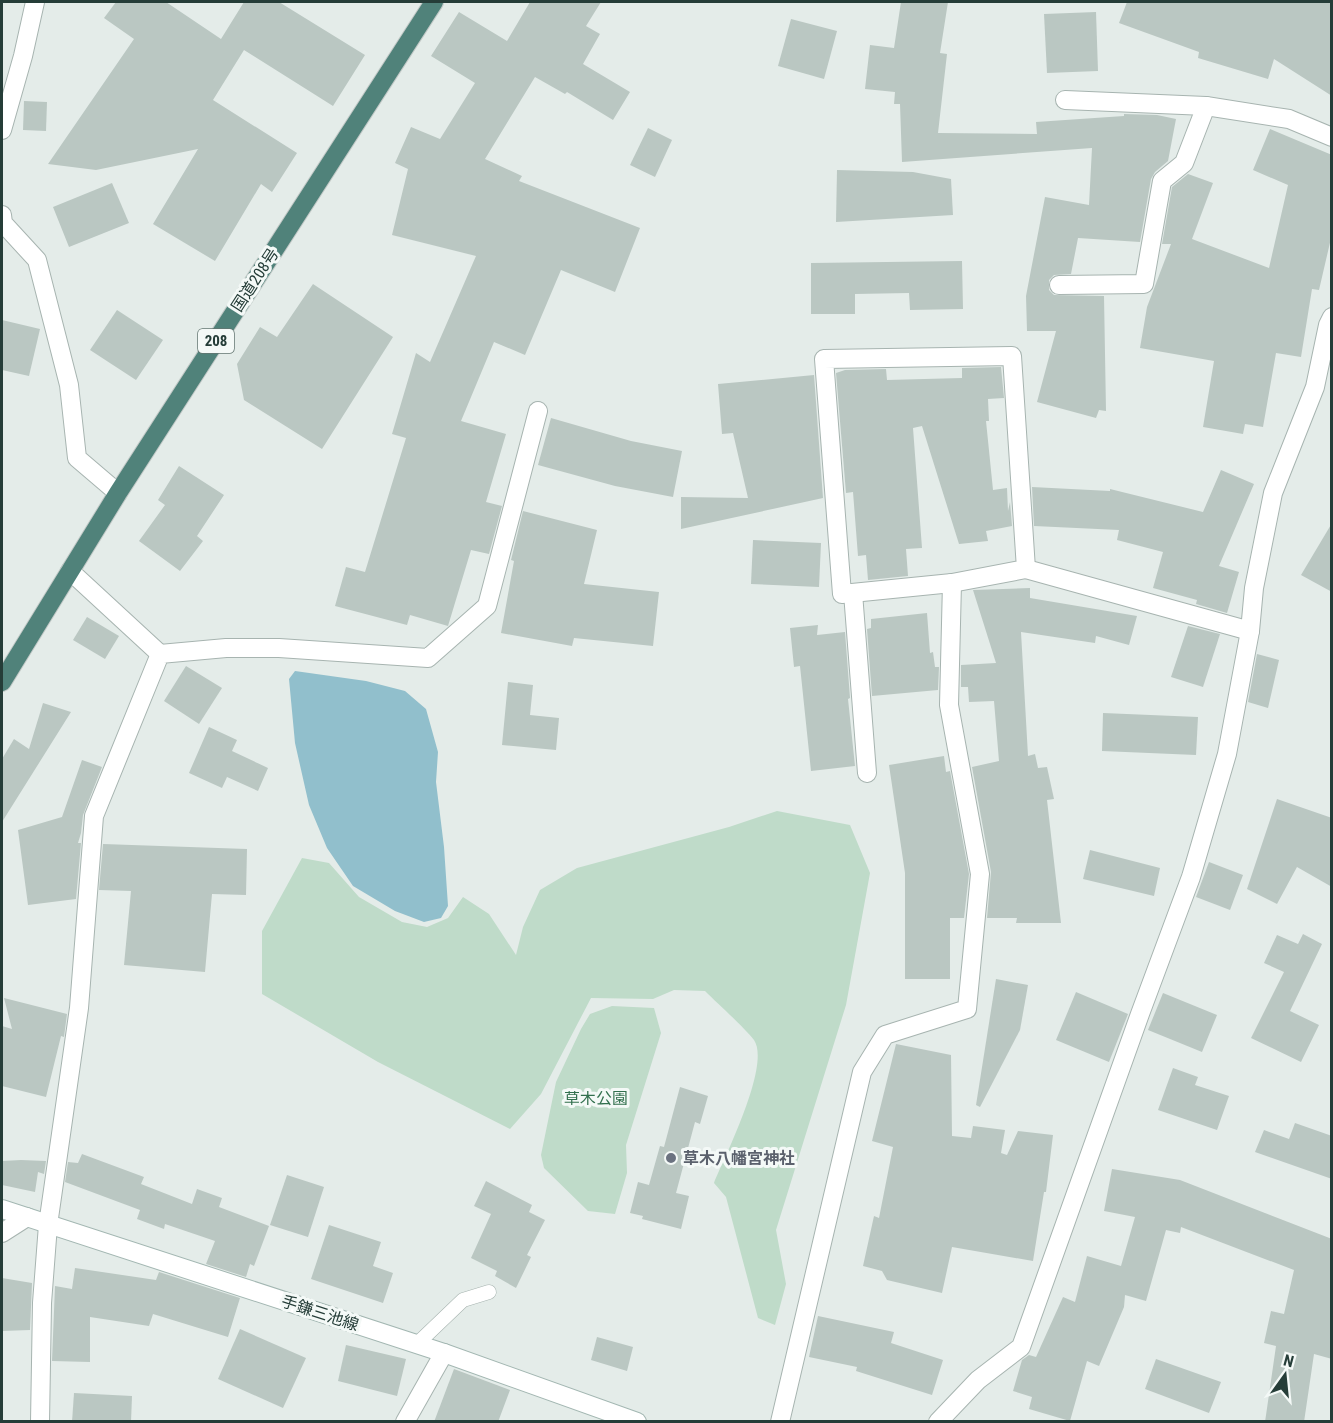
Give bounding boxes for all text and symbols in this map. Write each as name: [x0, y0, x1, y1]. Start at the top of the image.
street label: 国道208号: [228, 245, 282, 315]
road number: 208: [198, 329, 234, 353]
park label: 草木公園: [564, 1089, 628, 1108]
place label: 草木八幡宮神社: [683, 1149, 795, 1168]
marker: 草木八幡宮神社: [664, 1151, 678, 1165]
street label: 手鎌三池線: [279, 1292, 361, 1334]
north arrow: [1255, 1345, 1315, 1405]
text: N: [1282, 1351, 1296, 1371]

